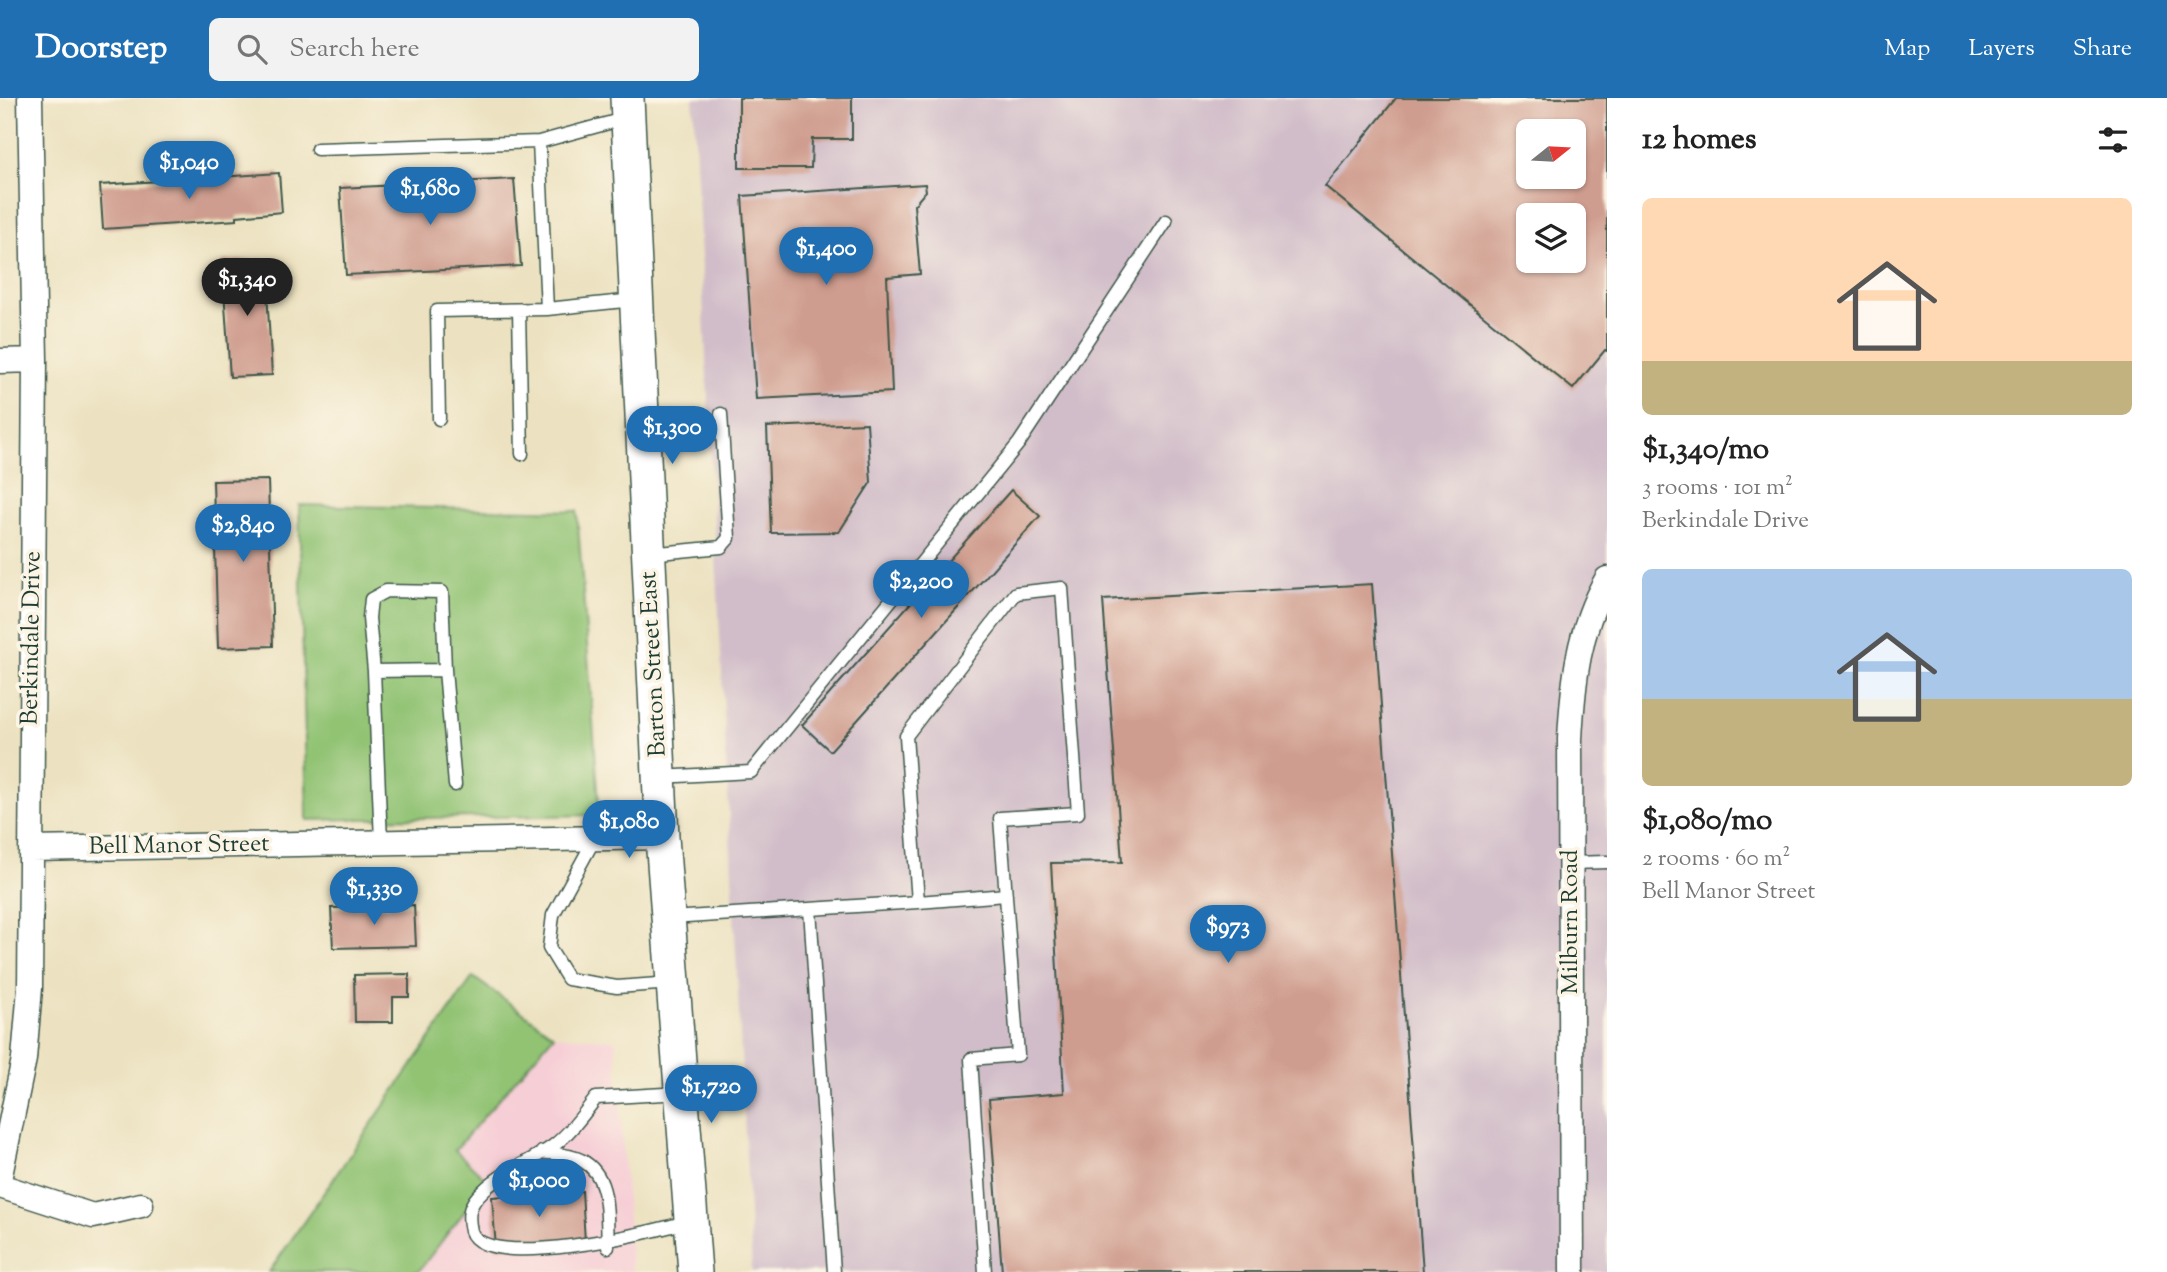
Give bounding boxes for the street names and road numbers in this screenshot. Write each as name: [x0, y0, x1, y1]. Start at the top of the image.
street label: Berkindale Drive: [13, 551, 51, 725]
street label: Barton Street East: [632, 570, 676, 758]
street label: Bell Manor Street: [88, 827, 270, 865]
street label: Milburn Road: [1554, 849, 1588, 994]

